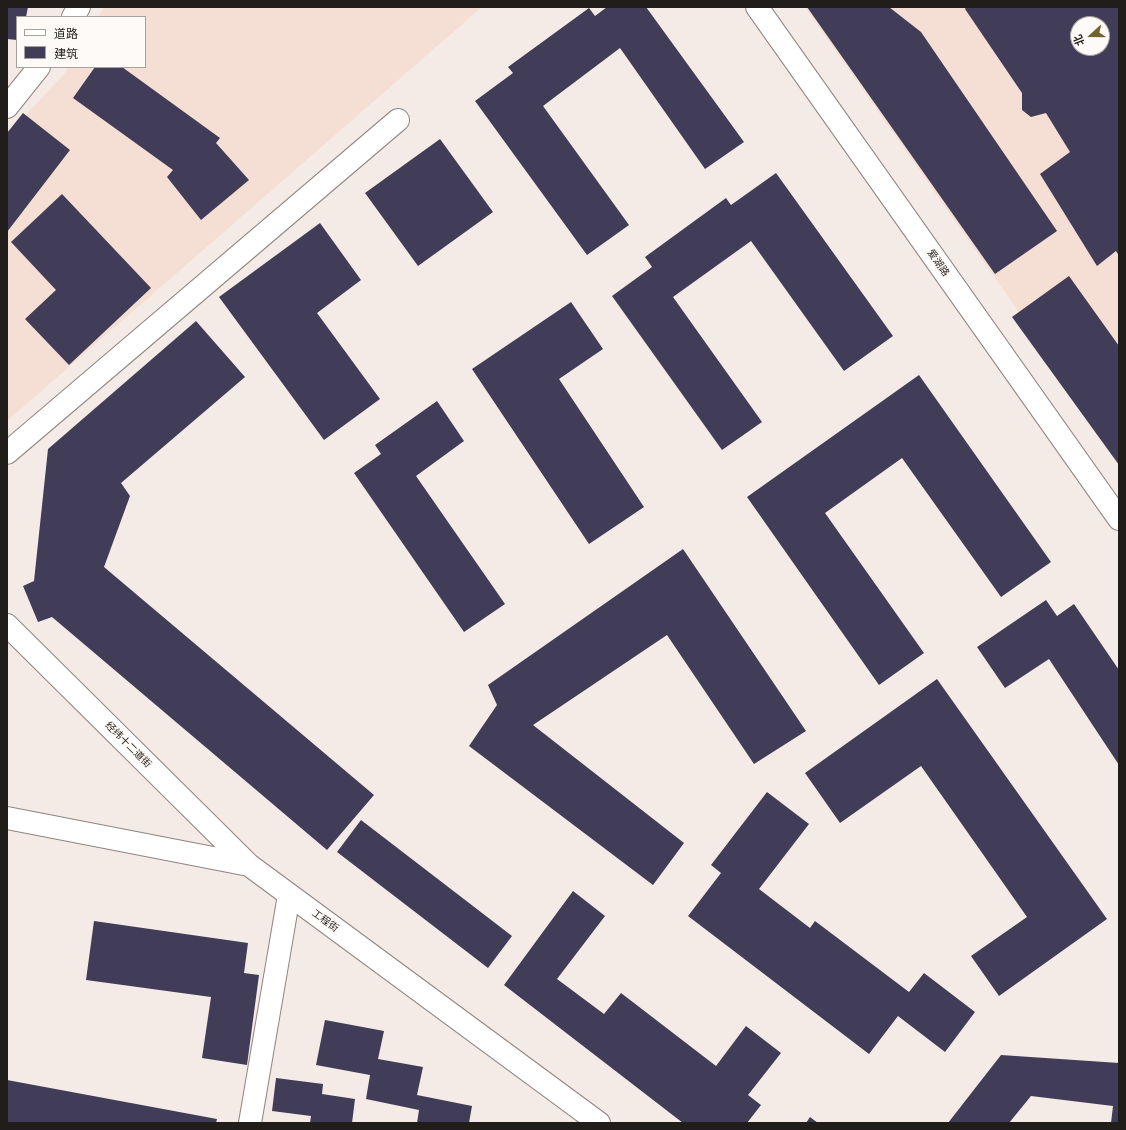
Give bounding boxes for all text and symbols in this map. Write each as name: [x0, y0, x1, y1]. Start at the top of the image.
legend: [16, 16, 146, 68]
north arrow: [1070, 16, 1110, 56]
text: 道路: [54, 27, 78, 41]
text: 北: [1071, 33, 1087, 48]
text: 建筑: [54, 47, 78, 61]
street label: 爱湖路: [924, 247, 952, 279]
street label: 经纬十二道街: [103, 720, 153, 770]
street label: 工程街: [309, 907, 341, 935]

